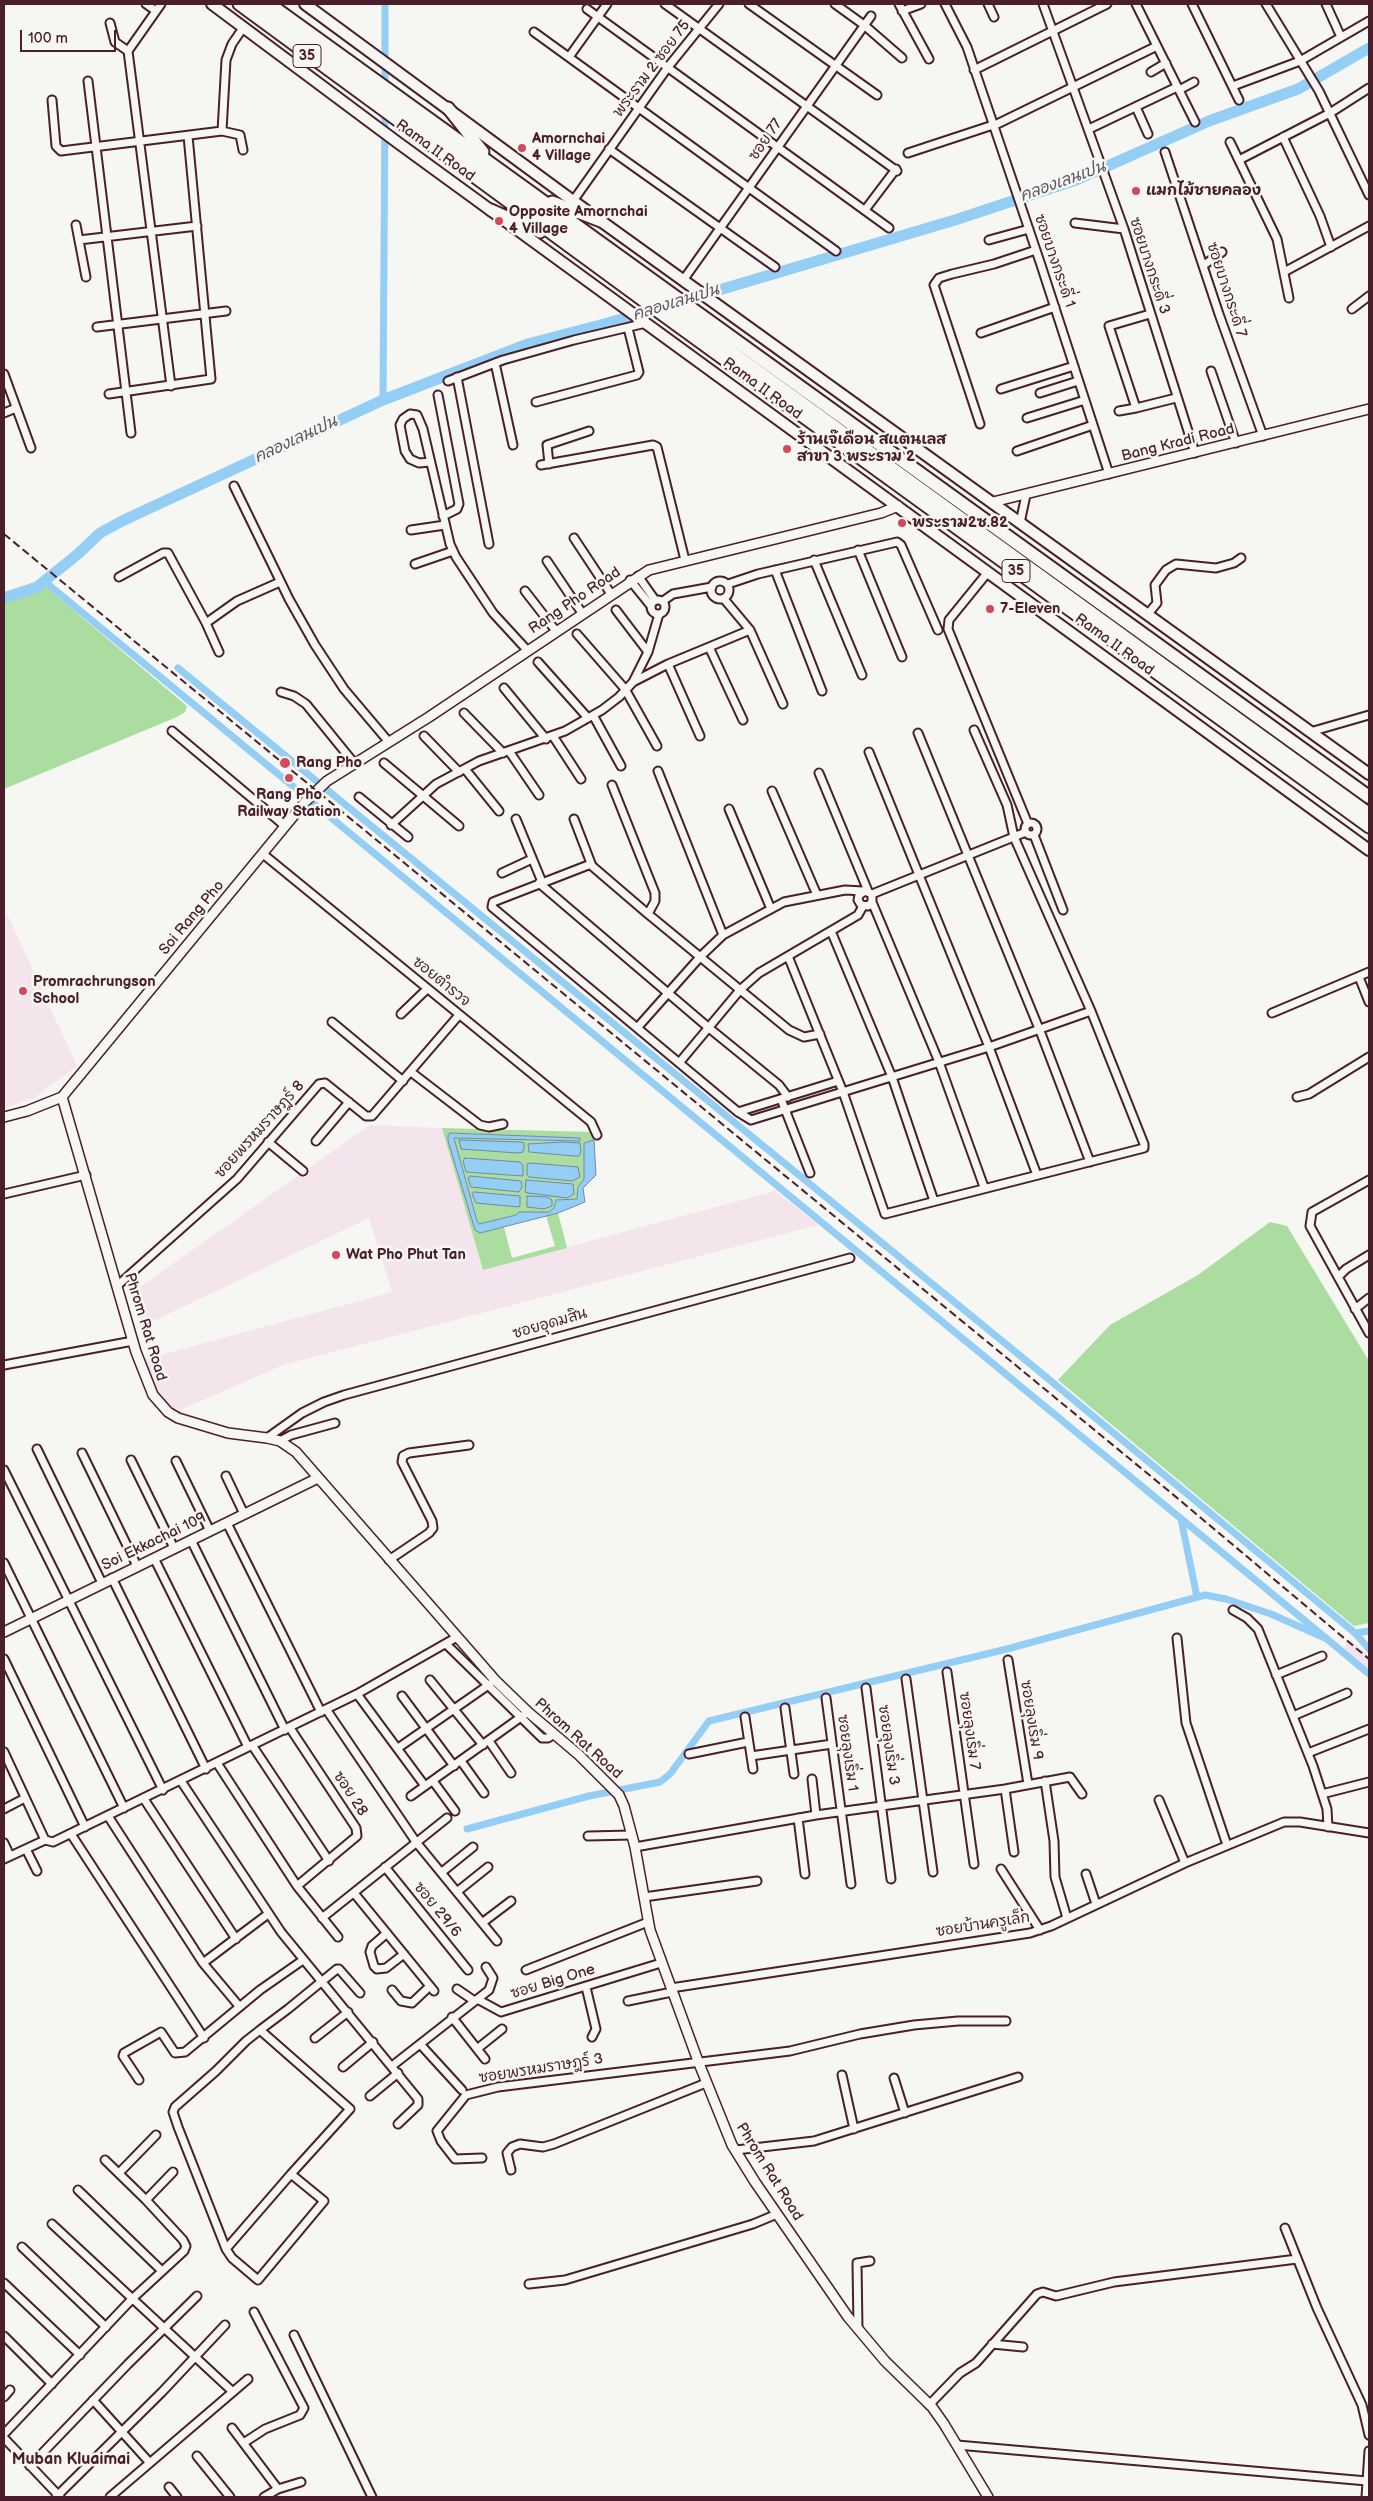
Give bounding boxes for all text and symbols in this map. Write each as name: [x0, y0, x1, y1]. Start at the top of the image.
street label: พระราม 2 ซอย 75: [610, 17, 694, 121]
scale bar: [22, 20, 119, 52]
text: 100 m: [28, 29, 68, 48]
road number: 35: [293, 44, 321, 68]
street label: Rama II Road: [392, 116, 478, 186]
street label: ซอย 77: [745, 116, 787, 164]
place label: Amornchai 4 Village: [532, 130, 605, 165]
marker: Amornchai 4 Village: [516, 142, 528, 154]
water label: คลองเลนเปน: [1018, 158, 1108, 206]
place label: แมกไม้ชายคลอง: [1146, 182, 1261, 200]
marker: แมกไม้ชายคลอง: [1130, 185, 1142, 197]
place label: Opposite Amornchai 4 Village: [509, 203, 648, 238]
street label: ซอยบางกระดี่ 1: [1030, 212, 1078, 310]
marker: Opposite Amornchai 4 Village: [493, 215, 505, 227]
street label: ซอยบางกระดี่ 3: [1125, 215, 1173, 317]
street label: ซอยบางกระดี่ 7: [1202, 240, 1250, 340]
water label: คลองเลนเปน: [630, 281, 722, 325]
street label: Rama II Road: [719, 354, 805, 424]
water label: คลองเลนเปน: [251, 412, 341, 468]
street label: Bang Kradi Road: [1120, 420, 1236, 466]
place label: ร้านเจ๊เดือน สแตนเลส สาขา 3 พระราม 2: [797, 431, 946, 466]
marker: ร้านเจ๊เดือน สแตนเลส สาขา 3 พระราม 2: [781, 443, 793, 455]
place label: พระราม2ซ.82: [912, 514, 1008, 532]
marker: พระราม2ซ.82: [896, 517, 908, 529]
road number: 35: [1002, 560, 1030, 582]
street label: Rang Pho Road: [526, 564, 624, 638]
place label: 7-Eleven: [1000, 600, 1060, 618]
marker: 7-Eleven: [984, 603, 996, 615]
street label: Rama II Road: [1071, 610, 1157, 680]
place label: Rang Pho: [296, 754, 362, 772]
marker: Rang Pho: [278, 756, 292, 770]
marker: Rang Pho Railway Station: [283, 772, 295, 784]
place label: Rang Pho Railway Station: [237, 786, 341, 821]
street label: Soi Rang Pho: [156, 877, 228, 959]
street label: ซอยตำรวจ: [409, 953, 473, 1011]
place label: Promrachrungson School: [33, 973, 156, 1008]
marker: Promrachrungson School: [17, 985, 29, 997]
street label: ซอยพรหมราษฎร์ 8: [212, 1078, 308, 1182]
place label: Wat Pho Phut Tan: [346, 1246, 466, 1264]
marker: Wat Pho Phut Tan: [330, 1249, 342, 1261]
street label: Phrom Rat Road: [120, 1271, 170, 1383]
street label: ซอยอุดมสิน: [511, 1305, 589, 1343]
street label: Soi Ekkachai 109: [99, 1509, 209, 1575]
street label: ซอยลุงเริ่ม 9: [1016, 1679, 1046, 1761]
street label: ซอยลุงเริ่ม 7: [955, 1691, 983, 1771]
street label: Phrom Rat Road: [530, 1695, 626, 1783]
street label: ซอยลุงเริ่ม 3: [873, 1704, 903, 1786]
street label: ซอยลุงเริ่ม 1: [833, 1713, 861, 1793]
street label: ซอย 28: [329, 1768, 371, 1820]
street label: ซอย 29/6: [409, 1879, 465, 1941]
street label: ซอยบ้านครูเล็ก: [935, 1909, 1031, 1941]
street label: ซอย Big One: [509, 1961, 597, 2003]
street label: ซอยพรหมราษฎร์ 3: [478, 2050, 604, 2088]
street label: Phrom Rat Road: [732, 2120, 806, 2224]
district label: Muban Kluaimai: [12, 2450, 130, 2470]

